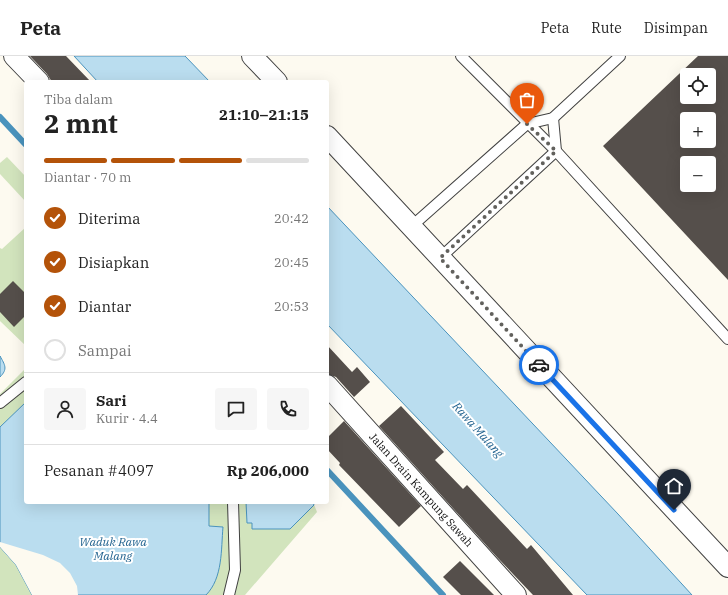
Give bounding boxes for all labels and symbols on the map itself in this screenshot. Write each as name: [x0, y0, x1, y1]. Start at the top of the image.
pin: [510, 83, 544, 124]
courier: [519, 345, 559, 385]
water label: Rawa Malang: [449, 398, 507, 461]
street label: Jalan Drain Kampung Sawah: [366, 430, 476, 550]
pin: [657, 469, 691, 510]
water label: Waduk Rawa Malang: [79, 534, 147, 563]

